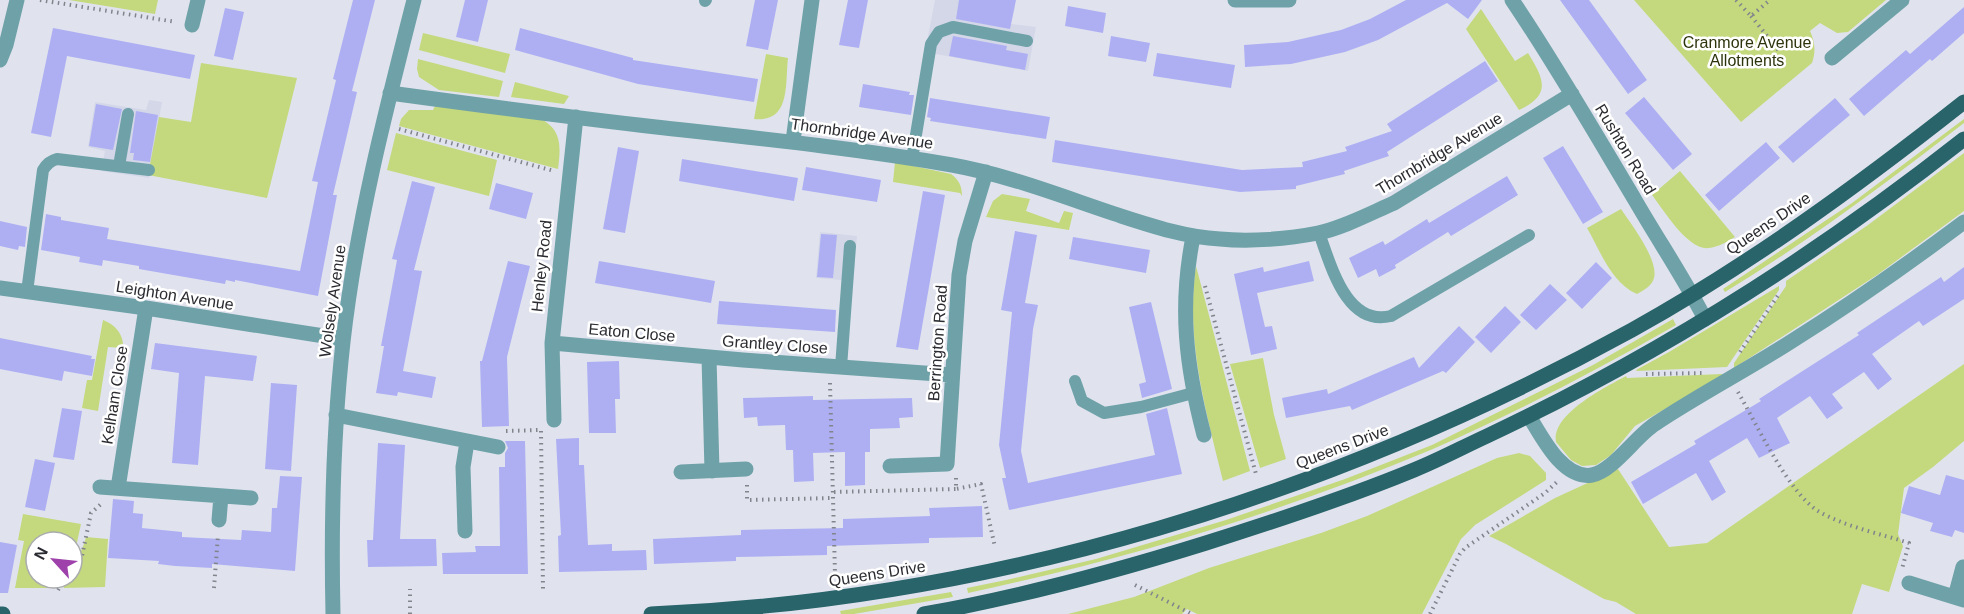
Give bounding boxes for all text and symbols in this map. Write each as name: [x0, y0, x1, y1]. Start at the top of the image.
park label: Cranmore Avenue Allotments: [1683, 34, 1811, 69]
street label: Rushton Road: [1592, 101, 1659, 197]
street label: Thornbridge Avenue: [1373, 109, 1505, 198]
street label: Thornbridge Avenue: [790, 115, 934, 152]
street label: Queens Drive: [1723, 189, 1814, 258]
street label: Henley Road: [528, 219, 555, 313]
street label: Wolsely Avenue: [316, 244, 349, 358]
street label: Leighton Avenue: [115, 278, 235, 313]
street label: Berrington Road: [925, 284, 950, 402]
street label: Eaton Close: [588, 320, 676, 345]
street label: Grantley Close: [722, 332, 828, 357]
street label: Kelham Close: [98, 344, 131, 446]
street label: Queens Drive: [1293, 421, 1391, 472]
north arrow: [24, 530, 84, 590]
text: N: [31, 544, 51, 562]
street label: Queens Drive: [827, 557, 927, 590]

